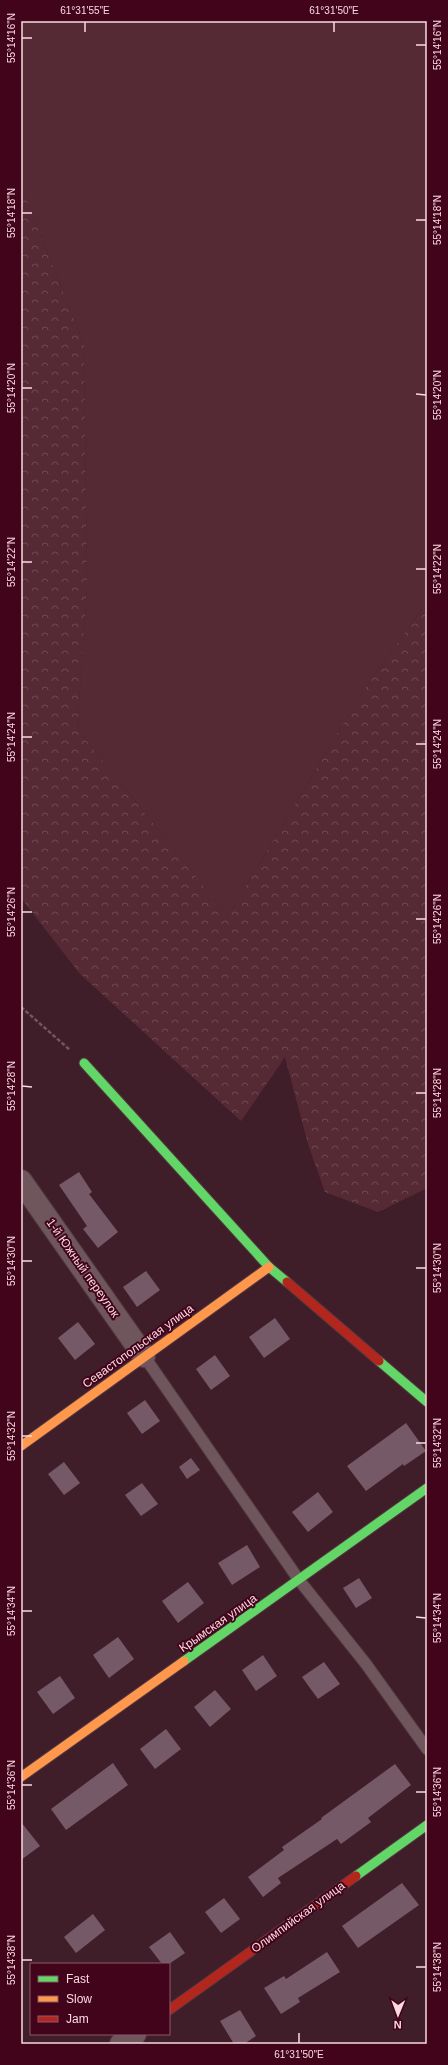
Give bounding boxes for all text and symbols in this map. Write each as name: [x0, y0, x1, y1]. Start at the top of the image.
text: 61°31'55"E: [60, 5, 110, 16]
text: 61°31'50"E: [309, 5, 359, 16]
text: 55°14'16"N: [6, 13, 17, 63]
text: 55°14'16"N: [432, 20, 443, 70]
text: 55°14'18"N: [6, 188, 17, 238]
text: 55°14'18"N: [432, 195, 443, 245]
text: 55°14'20"N: [6, 363, 17, 413]
text: 55°14'20"N: [432, 370, 443, 420]
text: 55°14'22"N: [6, 537, 17, 587]
text: 55°14'22"N: [432, 544, 443, 594]
text: 55°14'24"N: [6, 712, 17, 762]
text: 55°14'24"N: [432, 719, 443, 769]
text: 55°14'26"N: [6, 887, 17, 937]
text: 55°14'26"N: [432, 894, 443, 944]
text: 55°14'28"N: [6, 1061, 17, 1111]
text: 55°14'28"N: [432, 1068, 443, 1118]
street label: 1-й Южный переулок: [44, 1216, 123, 1321]
text: 55°14'30"N: [6, 1236, 17, 1286]
text: 55°14'30"N: [432, 1243, 443, 1293]
street label: Севастопольская улица: [80, 1301, 196, 1391]
text: 55°14'32"N: [6, 1411, 17, 1461]
text: 55°14'32"N: [432, 1418, 443, 1468]
text: 55°14'34"N: [6, 1586, 17, 1636]
street label: Крымская улица: [176, 1591, 260, 1655]
text: 55°14'34"N: [432, 1593, 443, 1643]
text: 55°14'36"N: [6, 1760, 17, 1810]
text: 55°14'36"N: [432, 1767, 443, 1817]
street label: Олимпийская улица: [249, 1878, 348, 1956]
text: 55°14'38"N: [6, 1935, 17, 1985]
text: 55°14'38"N: [432, 1942, 443, 1992]
legend: [30, 1963, 170, 2035]
text: Fast: [66, 1972, 90, 1986]
text: Slow: [66, 1992, 92, 2006]
north arrow: [378, 1995, 418, 2035]
text: Jam: [66, 2012, 89, 2026]
text: N: [394, 2019, 402, 2031]
text: 61°31'50"E: [274, 2049, 324, 2060]

